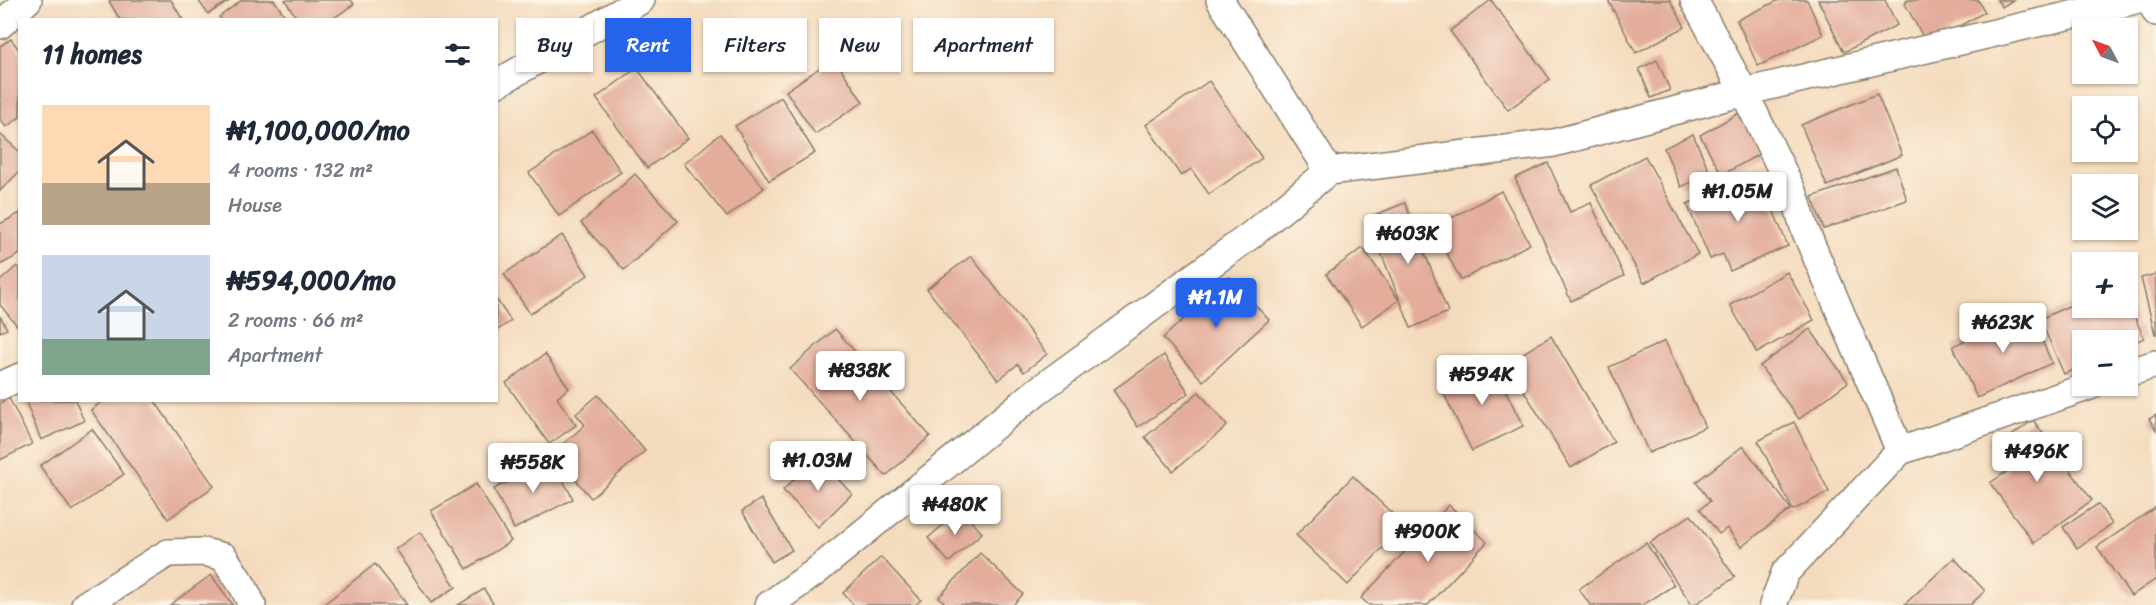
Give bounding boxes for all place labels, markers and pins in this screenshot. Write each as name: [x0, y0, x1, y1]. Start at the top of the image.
pin: ₦1.05M: [1689, 172, 1787, 223]
pin: ₦603K: [1366, 214, 1450, 265]
pin: ₦1.1M: [1174, 278, 1258, 329]
pin: ₦623K: [1961, 303, 2045, 354]
pin: ₦838K: [818, 351, 902, 402]
pin: ₦594K: [1440, 355, 1524, 406]
pin: ₦496K: [1995, 432, 2079, 483]
pin: ₦1.03M: [769, 441, 867, 492]
pin: ₦558K: [491, 443, 575, 494]
pin: ₦480K: [913, 485, 997, 536]
pin: ₦900K: [1386, 512, 1470, 563]

